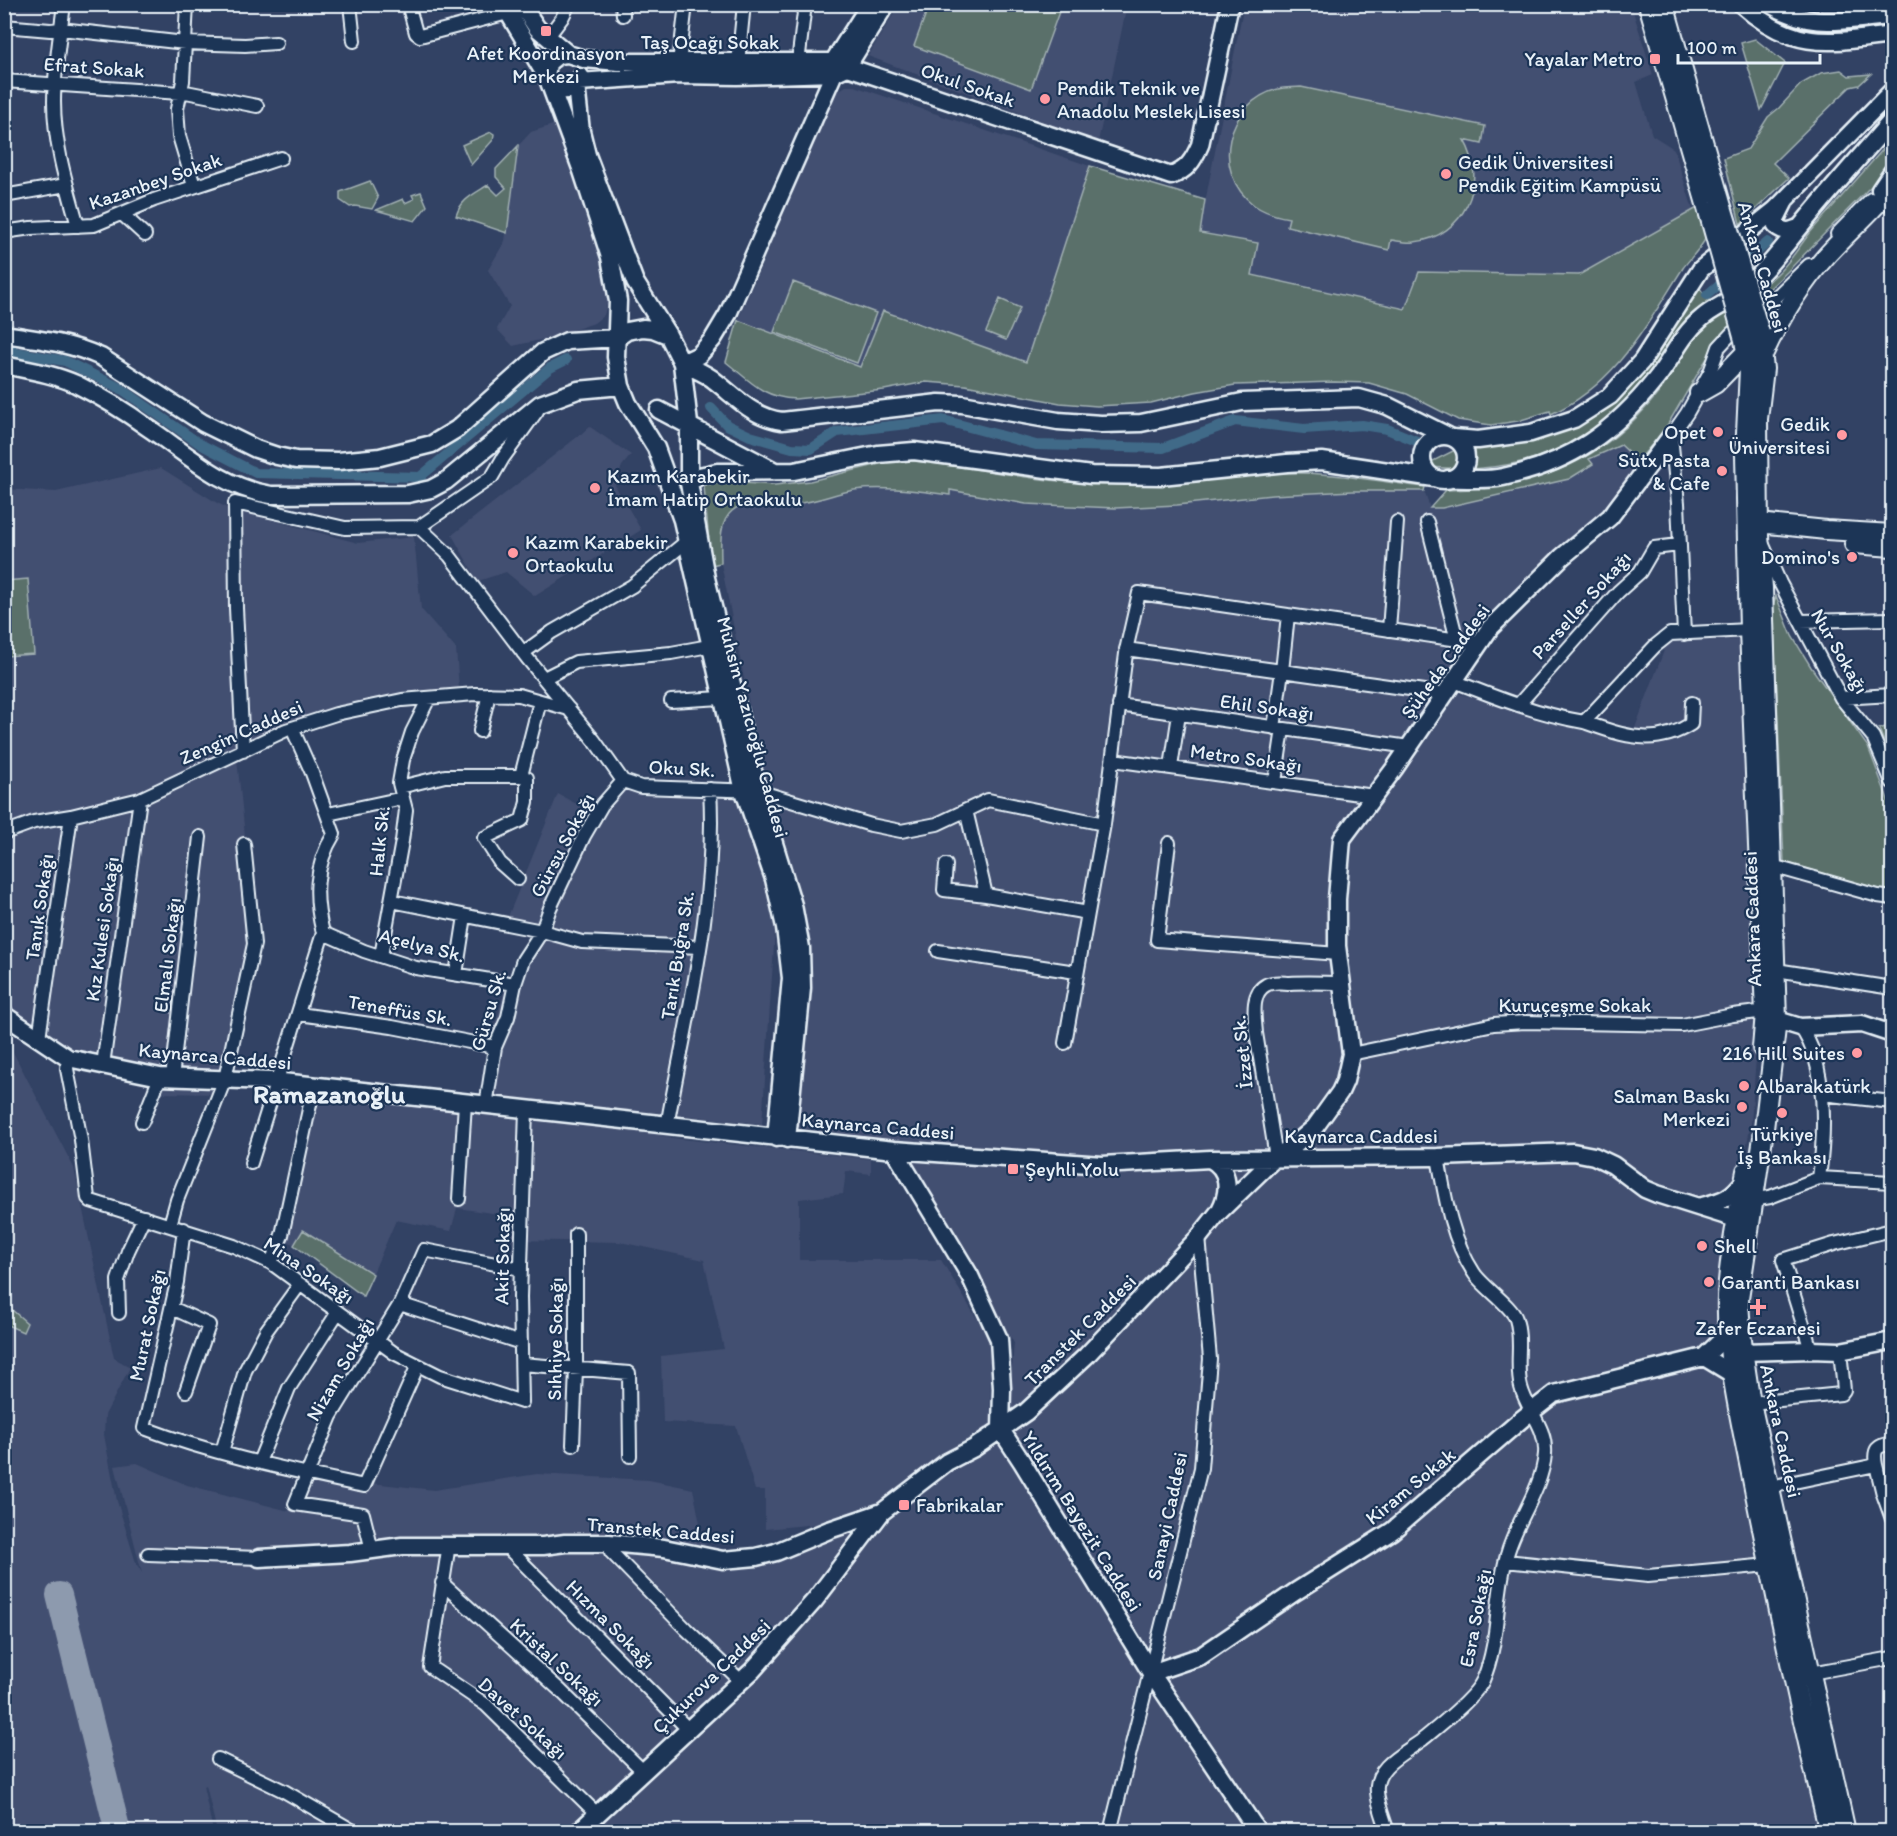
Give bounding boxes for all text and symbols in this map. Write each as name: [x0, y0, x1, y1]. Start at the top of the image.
marker: Afet Koordinasyon Merkezi: [539, 24, 553, 38]
scale bar: [1678, 27, 1820, 65]
street label: Taş Ocağı Sokak: [641, 30, 779, 54]
text: 100 m: [1687, 37, 1737, 59]
place label: Afet Koordinasyon Merkezi: [467, 41, 625, 88]
place label: Yayalar Metro: [1525, 47, 1643, 71]
street label: Efrat Sokak: [43, 52, 145, 82]
marker: Yayalar Metro: [1648, 52, 1662, 66]
street label: Okul Sokak: [918, 58, 1019, 113]
place label: Pendik Teknik ve Anadolu Meslek Lisesi: [1057, 76, 1245, 123]
marker: Pendik Teknik ve Anadolu Meslek Lisesi: [1038, 92, 1052, 106]
street label: Kazanbey Sokak: [85, 147, 225, 215]
place label: Gedik Üniversitesi Pendik Eğitim Kampüsü: [1458, 150, 1661, 197]
marker: Gedik Üniversitesi Pendik Eğitim Kampüsü: [1439, 167, 1453, 181]
street label: Ankara Caddesi: [1733, 198, 1793, 336]
place label: Gedik Üniversitesi: [1729, 412, 1830, 459]
place label: Opet: [1664, 420, 1707, 444]
marker: Opet: [1711, 425, 1725, 439]
marker: Gedik Üniversitesi: [1835, 428, 1849, 442]
place label: Sütx Pasta & Cafe: [1618, 448, 1710, 495]
place label: Kazım Karabekir İmam Hatip Ortaokulu: [607, 464, 802, 511]
marker: Sütx Pasta & Cafe: [1715, 464, 1729, 478]
marker: Kazım Karabekir İmam Hatip Ortaokulu: [588, 481, 602, 495]
place label: Kazım Karabekir Ortaokulu: [525, 530, 668, 577]
place label: Domino's: [1761, 545, 1840, 569]
marker: Kazım Karabekir Ortaokulu: [506, 546, 520, 560]
street label: Parseller Sokağı: [1526, 546, 1636, 664]
marker: Domino's: [1845, 550, 1859, 564]
street label: Şüheda Caddesi: [1395, 599, 1495, 723]
street label: Nur Sokağı: [1806, 604, 1874, 698]
street label: Muhsin Yazıcıoğlu Caddesi: [712, 614, 794, 840]
street label: Ehil Sokağı: [1218, 689, 1316, 725]
street label: Zengin Caddesi: [176, 694, 306, 770]
street label: Metro Sokağı: [1189, 738, 1303, 778]
street label: Oku Sk.: [648, 754, 716, 782]
street label: Gürsu Sokağı: [524, 789, 600, 901]
street label: Halk Sk.: [363, 804, 395, 878]
street label: Ankara Caddesi: [1738, 851, 1766, 987]
street label: Tanık Sokağı: [20, 852, 58, 962]
street label: Kız Kulesi Sokağı: [80, 855, 124, 1003]
street label: Tarık Buğra Sk.: [655, 889, 699, 1021]
street label: Elmalı Sokağı: [148, 896, 186, 1014]
street label: Açelya Sk.: [377, 923, 467, 967]
street label: Gürsu Sk.: [465, 966, 511, 1054]
street label: Teneffüs Sk.: [346, 989, 454, 1031]
street label: Kuruçeşme Sokak: [1499, 993, 1652, 1017]
street label: İzzet Sk.: [1226, 1014, 1258, 1090]
street label: Kaynarca Caddesi: [138, 1037, 292, 1075]
place label: 216 Hill Suites: [1722, 1041, 1845, 1065]
marker: 216 Hill Suites: [1850, 1046, 1864, 1060]
place label: Albarakatürk: [1756, 1074, 1871, 1098]
district label: Ramazanoğlu: [253, 1078, 406, 1110]
marker: Albarakatürk: [1737, 1079, 1751, 1093]
place label: Salman Baskı Merkezi: [1613, 1084, 1730, 1131]
marker: Salman Baskı Merkezi: [1735, 1100, 1749, 1114]
marker: Türkiye İş Bankası: [1775, 1106, 1789, 1120]
street label: Kaynarca Caddesi: [801, 1107, 955, 1145]
place label: Türkiye İş Bankası: [1737, 1122, 1827, 1169]
street label: Kaynarca Caddesi: [1284, 1124, 1438, 1148]
place label: Şeyhli Yolu: [1025, 1157, 1119, 1181]
marker: Şeyhli Yolu: [1006, 1162, 1020, 1176]
street label: Akit Sokağı: [489, 1207, 515, 1305]
street label: Mina Sokağı: [259, 1231, 359, 1309]
place label: Shell: [1714, 1234, 1757, 1258]
marker: Shell: [1695, 1239, 1709, 1253]
street label: Murat Sokağı: [123, 1267, 171, 1383]
street label: Transtek Caddesi: [1019, 1269, 1141, 1391]
place label: Garanti Bankası: [1721, 1270, 1860, 1294]
marker: Garanti Bankası: [1702, 1275, 1716, 1289]
street label: Sıhhiye Sokağı: [542, 1277, 568, 1401]
marker: Zafer Eczanesi: [1751, 1300, 1765, 1314]
street label: Nizam Sokağı: [301, 1313, 379, 1425]
place label: Zafer Eczanesi: [1695, 1316, 1821, 1340]
street label: Ankara Caddesi: [1755, 1362, 1807, 1500]
street label: Yıldırım Bayezit Caddesi: [1017, 1426, 1147, 1616]
street label: Kiram Sokak: [1360, 1442, 1460, 1530]
street label: Sanayi Caddesi: [1142, 1450, 1192, 1582]
place label: Fabrikalar: [916, 1493, 1004, 1517]
marker: Fabrikalar: [897, 1498, 911, 1512]
street label: Transtek Caddesi: [586, 1512, 736, 1548]
street label: Esra Sokağı: [1454, 1567, 1496, 1669]
street label: Hızma Sokağı: [561, 1574, 661, 1674]
street label: Kristal Sokağı: [505, 1612, 609, 1712]
street label: Çukurova Caddesi: [647, 1613, 775, 1739]
street label: Davet Sokağı: [473, 1672, 573, 1764]

